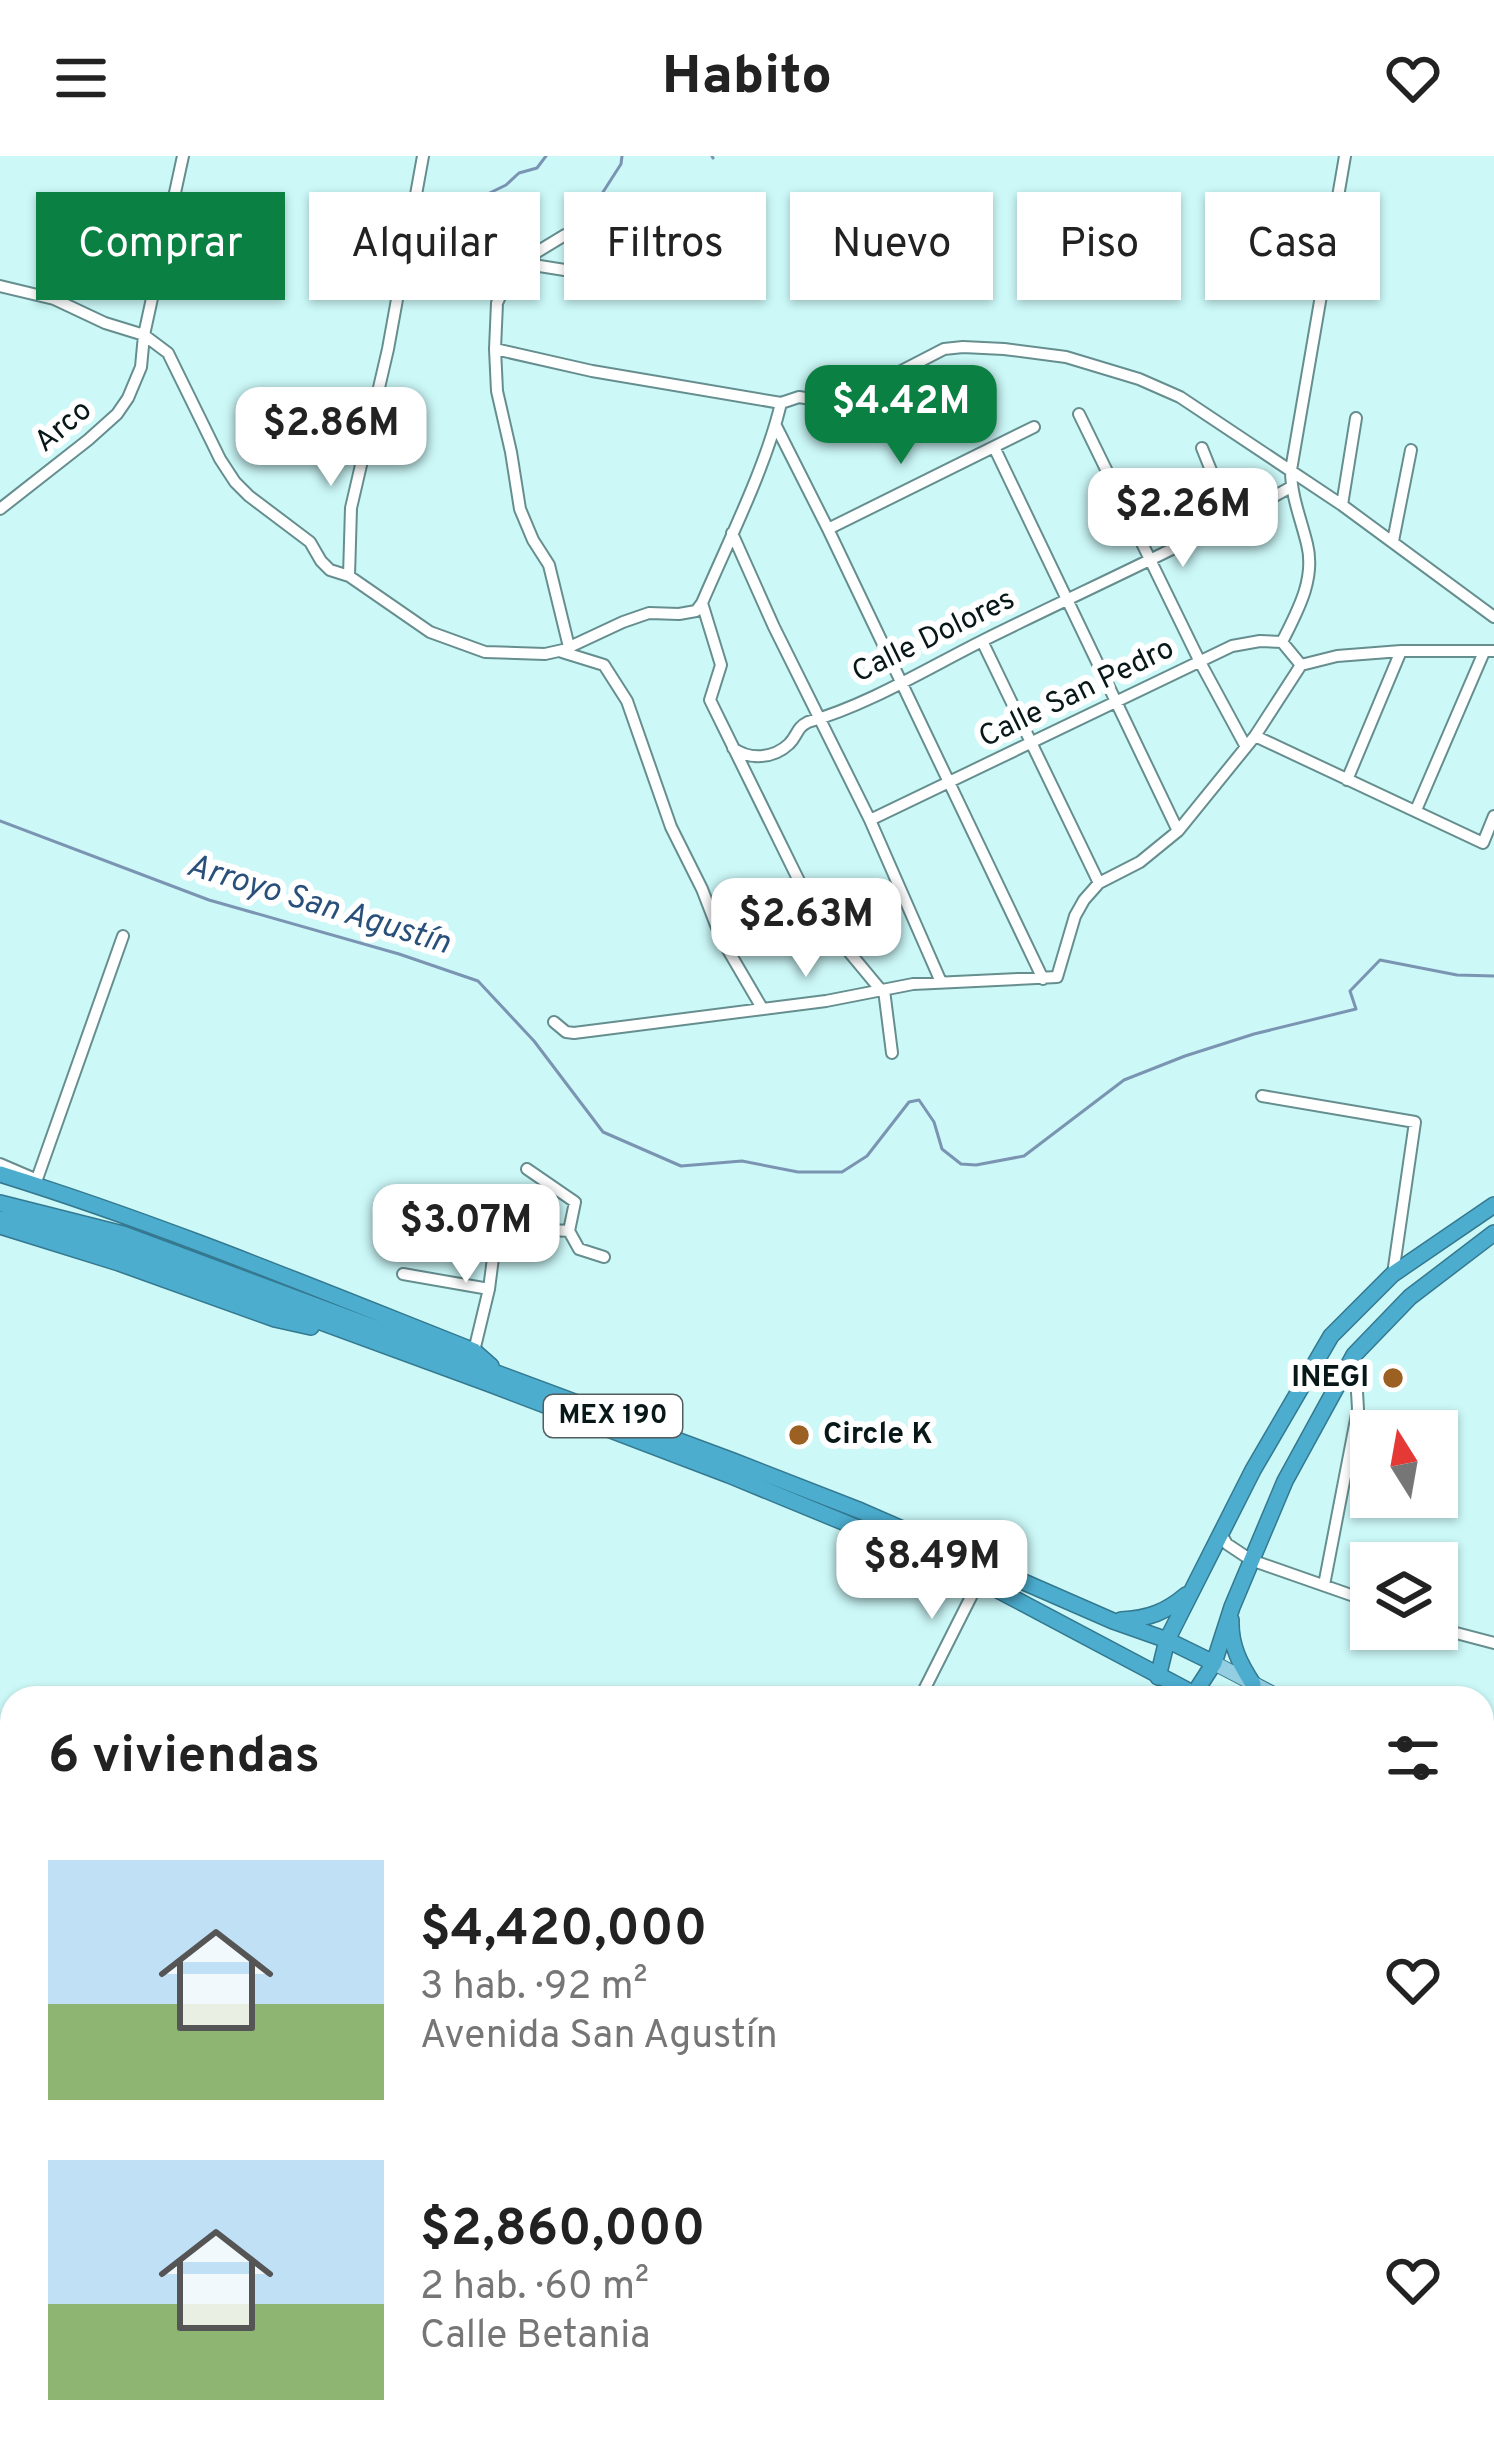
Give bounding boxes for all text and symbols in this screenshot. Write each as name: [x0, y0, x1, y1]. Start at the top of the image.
text: Habito: [662, 44, 832, 113]
icon: menu: [48, 45, 114, 111]
icon: heart: [1380, 45, 1446, 111]
chip: Comprar: [36, 192, 285, 300]
chip: Alquilar: [309, 192, 540, 300]
chip: Filtros: [564, 192, 766, 300]
chip: Nuevo: [790, 192, 993, 300]
chip: Piso: [1017, 192, 1181, 300]
chip: Casa: [1205, 192, 1380, 300]
pin: $4.42M: [803, 365, 999, 467]
text: $4.42M: [832, 379, 970, 428]
pin: $2.86M: [233, 387, 429, 489]
street label: Arco: [28, 392, 100, 462]
text: $2.86M: [263, 401, 399, 450]
pin: $2.26M: [1085, 468, 1281, 570]
text: $2.26M: [1115, 482, 1251, 531]
street label: Calle Dolores: [847, 582, 1021, 692]
street label: Calle San Pedro: [973, 631, 1181, 757]
water label: Arroyo San Agustín: [181, 846, 455, 966]
pin: $2.63M: [708, 878, 904, 980]
text: $2.63M: [738, 892, 874, 941]
pin: $3.07M: [368, 1184, 564, 1286]
text: $3.07M: [400, 1198, 532, 1247]
place label: INEGI: [1291, 1360, 1369, 1397]
marker: INEGI: [1380, 1365, 1406, 1391]
road number: MEX 190: [544, 1395, 682, 1437]
north arrow: [1350, 1410, 1458, 1518]
map controls: [1350, 1410, 1458, 1650]
place label: Circle K: [823, 1417, 933, 1454]
marker: Circle K: [786, 1422, 812, 1448]
pin: $8.49M: [834, 1520, 1030, 1622]
text: $8.49M: [863, 1534, 1001, 1583]
button: layers: [1350, 1542, 1458, 1650]
icon: filters: [1380, 1725, 1446, 1791]
text: 6 viviendas: [48, 1726, 320, 1791]
text: $4,420,000: [420, 1899, 707, 1964]
icon: home: [144, 1908, 288, 2052]
icon: heart: [1380, 1947, 1446, 2013]
text: 3 hab. · 92 m²: [420, 1964, 648, 2013]
text: Avenida San Agustín: [420, 2013, 778, 2062]
text: $2,860,000: [420, 2199, 705, 2264]
icon: home: [144, 2208, 288, 2352]
icon: heart: [1380, 2247, 1446, 2313]
text: 2 hab. · 60 m²: [420, 2264, 649, 2313]
text: Calle Betania: [420, 2313, 651, 2362]

